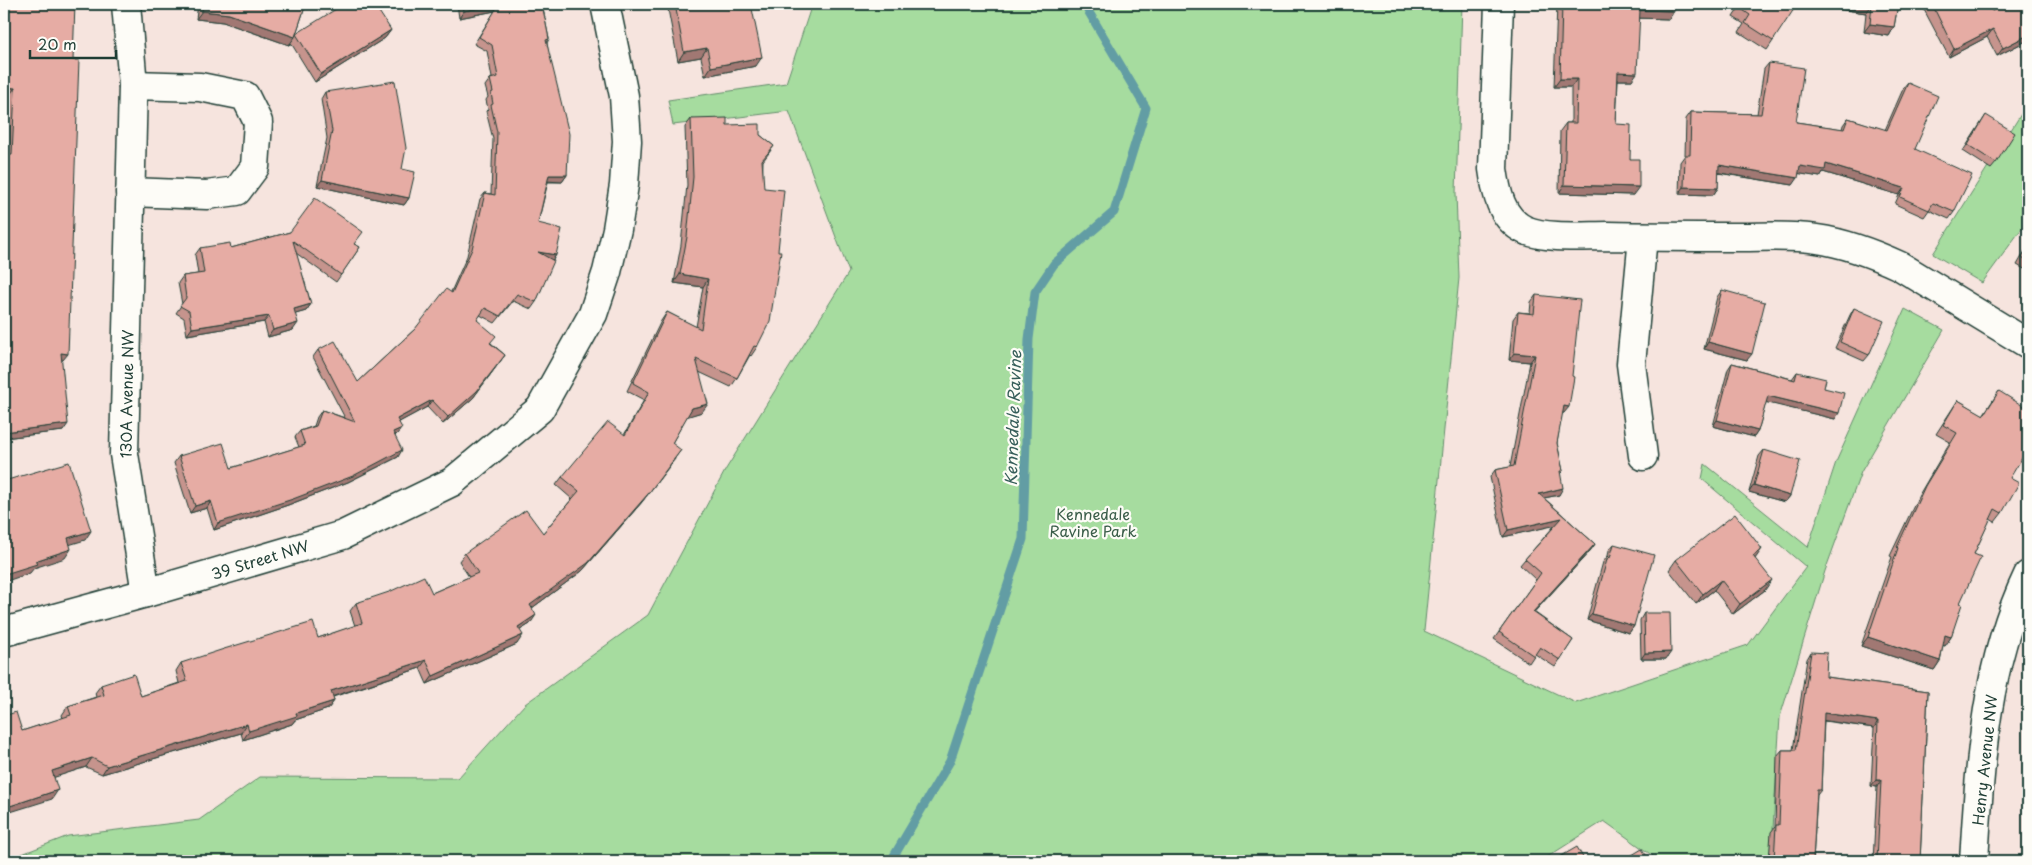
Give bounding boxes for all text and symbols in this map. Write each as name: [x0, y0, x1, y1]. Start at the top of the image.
scale bar: [30, 28, 116, 60]
text: 20 m: [38, 32, 77, 55]
street label: 130A Avenue NW: [113, 330, 139, 458]
water label: Kennedale Ravine: [998, 349, 1026, 486]
park label: Kennedale Ravine Park: [1049, 502, 1137, 542]
street label: 39 Street NW: [208, 533, 312, 585]
street label: Henry Avenue NW: [1966, 693, 2002, 827]

